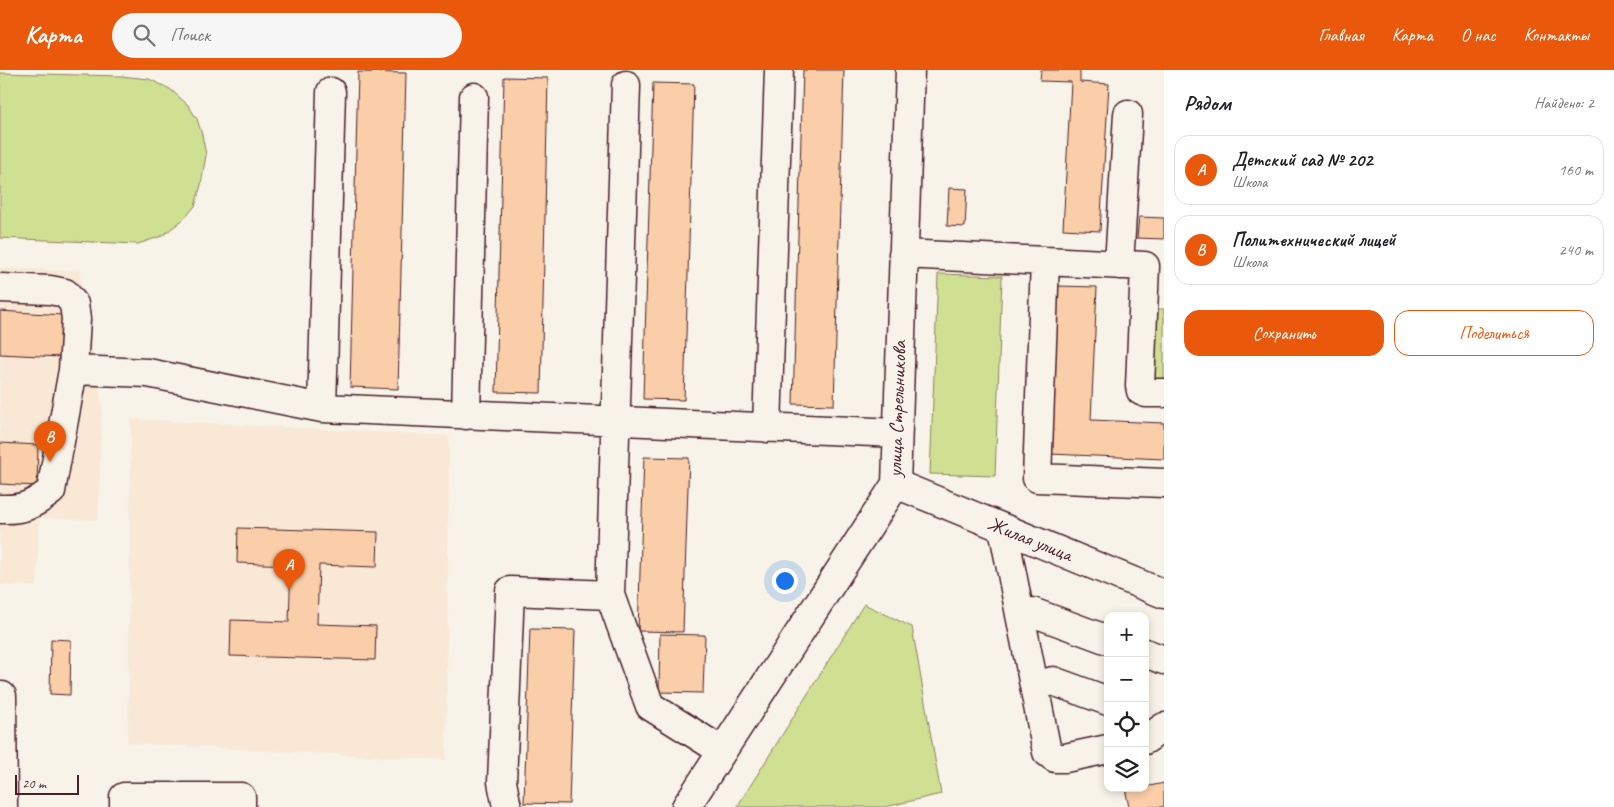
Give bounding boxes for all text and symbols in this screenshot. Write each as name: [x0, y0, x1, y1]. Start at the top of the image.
search box: [112, 13, 462, 58]
text: Карта: [25, 20, 82, 50]
icon: search: [130, 21, 158, 49]
text: Поиск: [170, 23, 210, 47]
text: Главная: [1319, 24, 1364, 46]
text: Карта: [1392, 24, 1433, 46]
text: О нас: [1461, 24, 1496, 46]
text: Контакты: [1524, 24, 1589, 46]
text: Рядом: [1184, 90, 1231, 116]
text: Найдено: 2: [1534, 93, 1594, 113]
text: Детский сад № 202: [1232, 148, 1373, 172]
text: A: [1197, 160, 1205, 180]
text: 160 m: [1559, 160, 1593, 180]
text: Школа: [1232, 172, 1267, 192]
text: Политехнический лицей: [1232, 228, 1396, 252]
text: B: [1197, 240, 1205, 260]
text: 240 m: [1559, 240, 1593, 260]
text: Школа: [1232, 252, 1267, 272]
button: Сохранить: [1184, 310, 1384, 356]
button: Поделиться: [1394, 310, 1594, 356]
street label: улица Стрельникова: [882, 339, 912, 479]
pin: B: [34, 421, 66, 462]
street label: Жилая улица: [984, 511, 1078, 568]
pin: A: [273, 549, 305, 590]
your location: [772, 568, 798, 594]
map controls: [1104, 612, 1149, 792]
button: +: [1104, 612, 1149, 657]
button: −: [1104, 657, 1149, 702]
button: locate: [1104, 702, 1149, 747]
button: layers: [1104, 747, 1149, 792]
scale bar: [15, 772, 79, 795]
text: 20 m: [22, 775, 46, 792]

